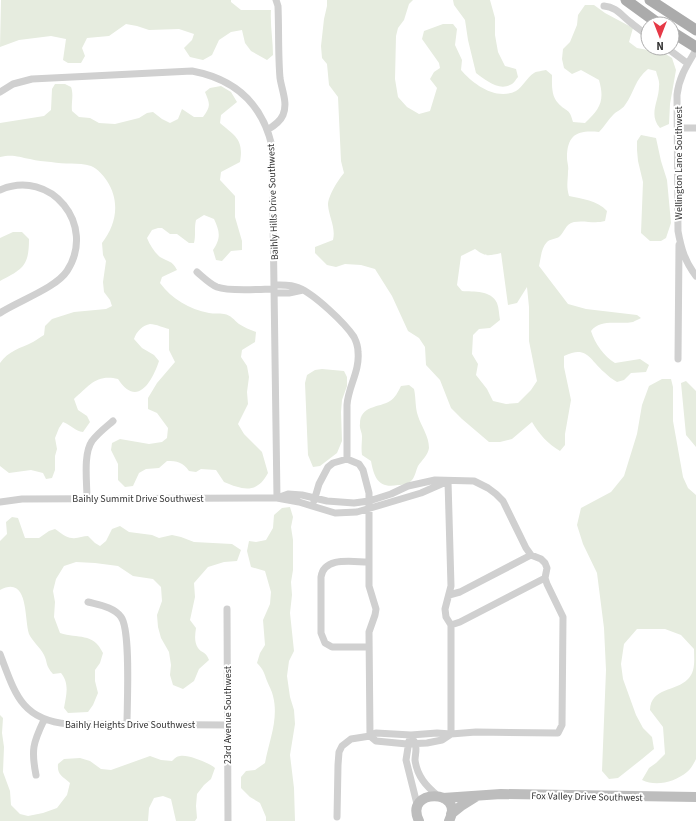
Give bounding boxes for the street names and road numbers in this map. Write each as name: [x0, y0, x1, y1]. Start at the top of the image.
street label: Wellington Lane Southwest: [672, 105, 686, 220]
street label: Baihly Hills Drive Southwest: [264, 143, 282, 260]
street label: Baihly Summit Drive Southwest: [72, 492, 204, 506]
street label: 23rd Avenue Southwest: [221, 665, 235, 764]
street label: Baihly Heights Drive Southwest: [65, 718, 196, 732]
street label: Fox Valley Drive Southwest: [531, 789, 643, 805]

